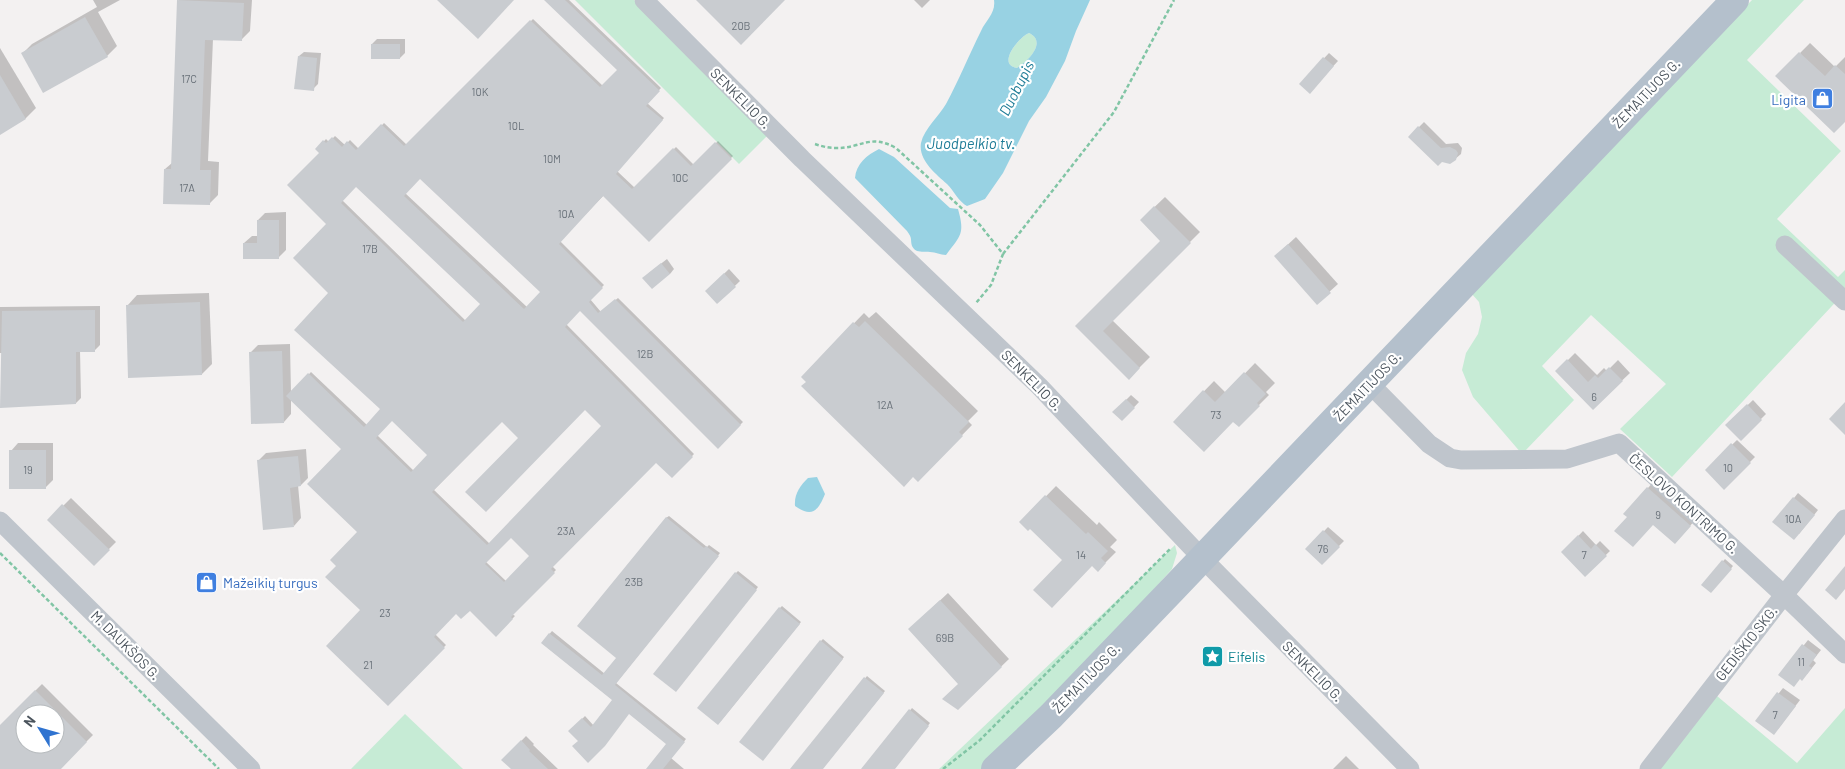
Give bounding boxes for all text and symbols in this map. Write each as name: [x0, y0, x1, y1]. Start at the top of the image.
house number: 20B: [731, 19, 751, 32]
street label: ŽEMAITIJOS G.: [1609, 55, 1683, 131]
water label: Duobupis: [995, 58, 1037, 118]
street label: SENKELIO G.: [707, 64, 775, 132]
house number: 17C: [181, 72, 197, 85]
house number: 10K: [472, 85, 489, 98]
shop icon: Ligita: [1810, 87, 1834, 111]
place label: Ligita: [1771, 91, 1806, 108]
house number: 10L: [508, 119, 524, 132]
water label: Juodpelkio tv.: [927, 134, 1015, 152]
house number: 10M: [543, 152, 561, 165]
house number: 10C: [672, 171, 688, 184]
house number: 17A: [179, 181, 195, 194]
house number: 10A: [558, 207, 575, 220]
house number: 17B: [362, 242, 378, 255]
street label: SENKELIO G.: [998, 346, 1066, 414]
house number: 12B: [637, 347, 653, 360]
street label: ŽEMAITIJOS G.: [1330, 348, 1404, 424]
house number: 6: [1591, 390, 1597, 403]
house number: 12A: [877, 398, 894, 411]
house number: 73: [1211, 408, 1221, 421]
street label: ČESLOVO KONTRIMO G.: [1626, 449, 1742, 557]
house number: 10: [1723, 461, 1733, 474]
house number: 19: [23, 463, 33, 476]
house number: 9: [1655, 508, 1661, 521]
house number: 10A: [1785, 512, 1802, 525]
house number: 23A: [557, 524, 575, 537]
house number: 76: [1318, 542, 1329, 555]
house number: 14: [1076, 548, 1086, 561]
house number: 7: [1581, 548, 1587, 561]
shop icon: Mažeikių turgus: [195, 570, 219, 594]
place label: Mažeikių turgus: [223, 574, 318, 591]
house number: 23B: [625, 575, 643, 588]
street label: GEDIŠKIO SKG.: [1712, 602, 1780, 684]
house number: 23: [379, 606, 391, 619]
street label: M. DAUKŠOS G.: [88, 607, 164, 683]
house number: 69B: [936, 631, 954, 644]
street label: SENKELIO G.: [1279, 637, 1347, 705]
street label: ŽEMAITIJOS G.: [1049, 640, 1123, 716]
place icon: Eifelis: [1200, 644, 1224, 668]
place label: Eifelis: [1228, 648, 1266, 665]
house number: 11: [1797, 655, 1805, 668]
house number: 21: [363, 658, 373, 671]
north arrow: [15, 704, 65, 754]
house number: 7: [1772, 708, 1778, 721]
text: N: [20, 712, 39, 730]

